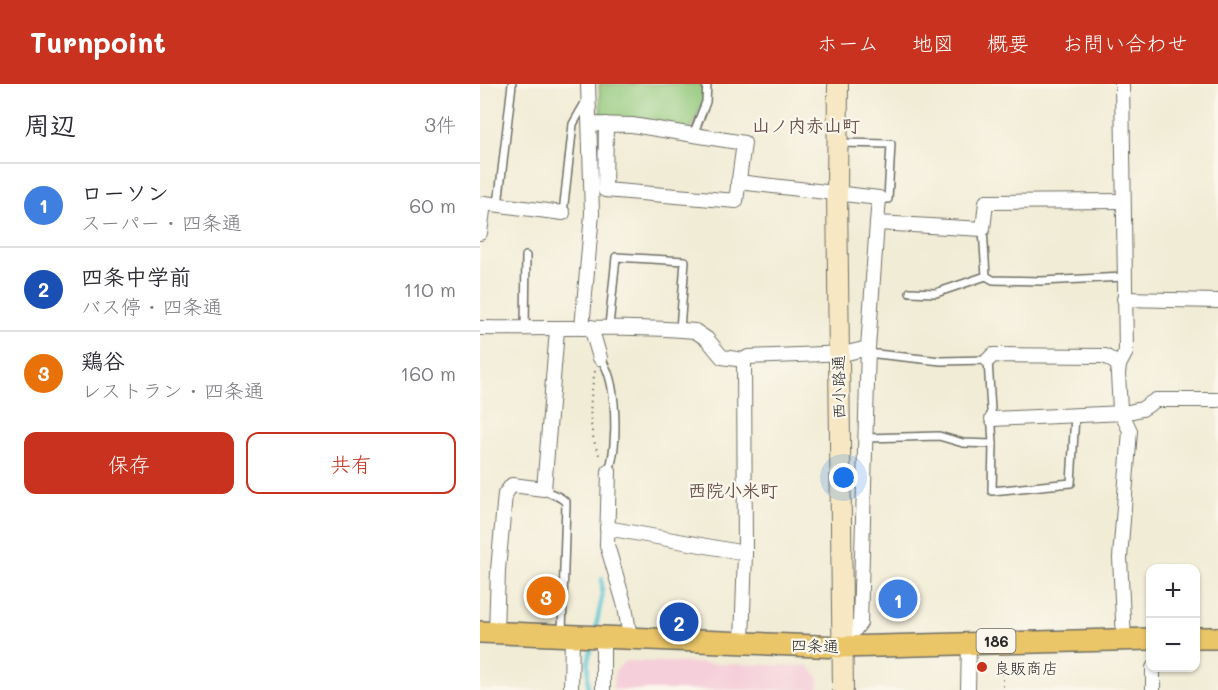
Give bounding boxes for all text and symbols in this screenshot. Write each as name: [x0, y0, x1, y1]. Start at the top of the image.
text: Turnpoint: [30, 24, 166, 60]
text: ホーム: [817, 29, 879, 56]
text: 地図: [912, 29, 954, 56]
text: 概要: [987, 29, 1029, 56]
text: お問い合わせ: [1062, 29, 1188, 56]
text: 周辺: [24, 108, 76, 142]
text: 3件: [424, 111, 456, 137]
district label: 山ノ内赤山町: [752, 113, 860, 137]
text: ローソン: [81, 178, 169, 207]
text: 1: [39, 192, 48, 218]
text: 60 m: [409, 192, 456, 218]
text: スーパー · 四条通: [81, 209, 242, 235]
text: 四条中学前: [81, 262, 191, 291]
text: 2: [38, 276, 49, 302]
text: 110 m: [403, 276, 456, 302]
text: バス停 · 四条通: [81, 293, 223, 319]
text: 鶏谷: [81, 346, 125, 375]
street label: 西小路通: [827, 355, 849, 419]
text: 3: [38, 360, 50, 386]
text: 160 m: [400, 360, 456, 386]
text: レストラン · 四条通: [81, 377, 264, 403]
button: 保存: [24, 432, 234, 494]
button: 共有: [246, 432, 456, 494]
your location: [829, 463, 858, 492]
district label: 西院小米町: [688, 478, 778, 502]
map controls: [1146, 564, 1200, 672]
button: +: [1146, 564, 1200, 618]
pin: 3: [526, 574, 566, 618]
pin: 1: [878, 576, 918, 622]
pin: 2: [660, 600, 698, 644]
button: −: [1146, 618, 1200, 672]
road number: 186: [976, 629, 1016, 653]
street label: 四条通: [791, 634, 839, 656]
place label: 良販商店: [994, 657, 1058, 678]
marker: 良販商店: [975, 660, 989, 674]

